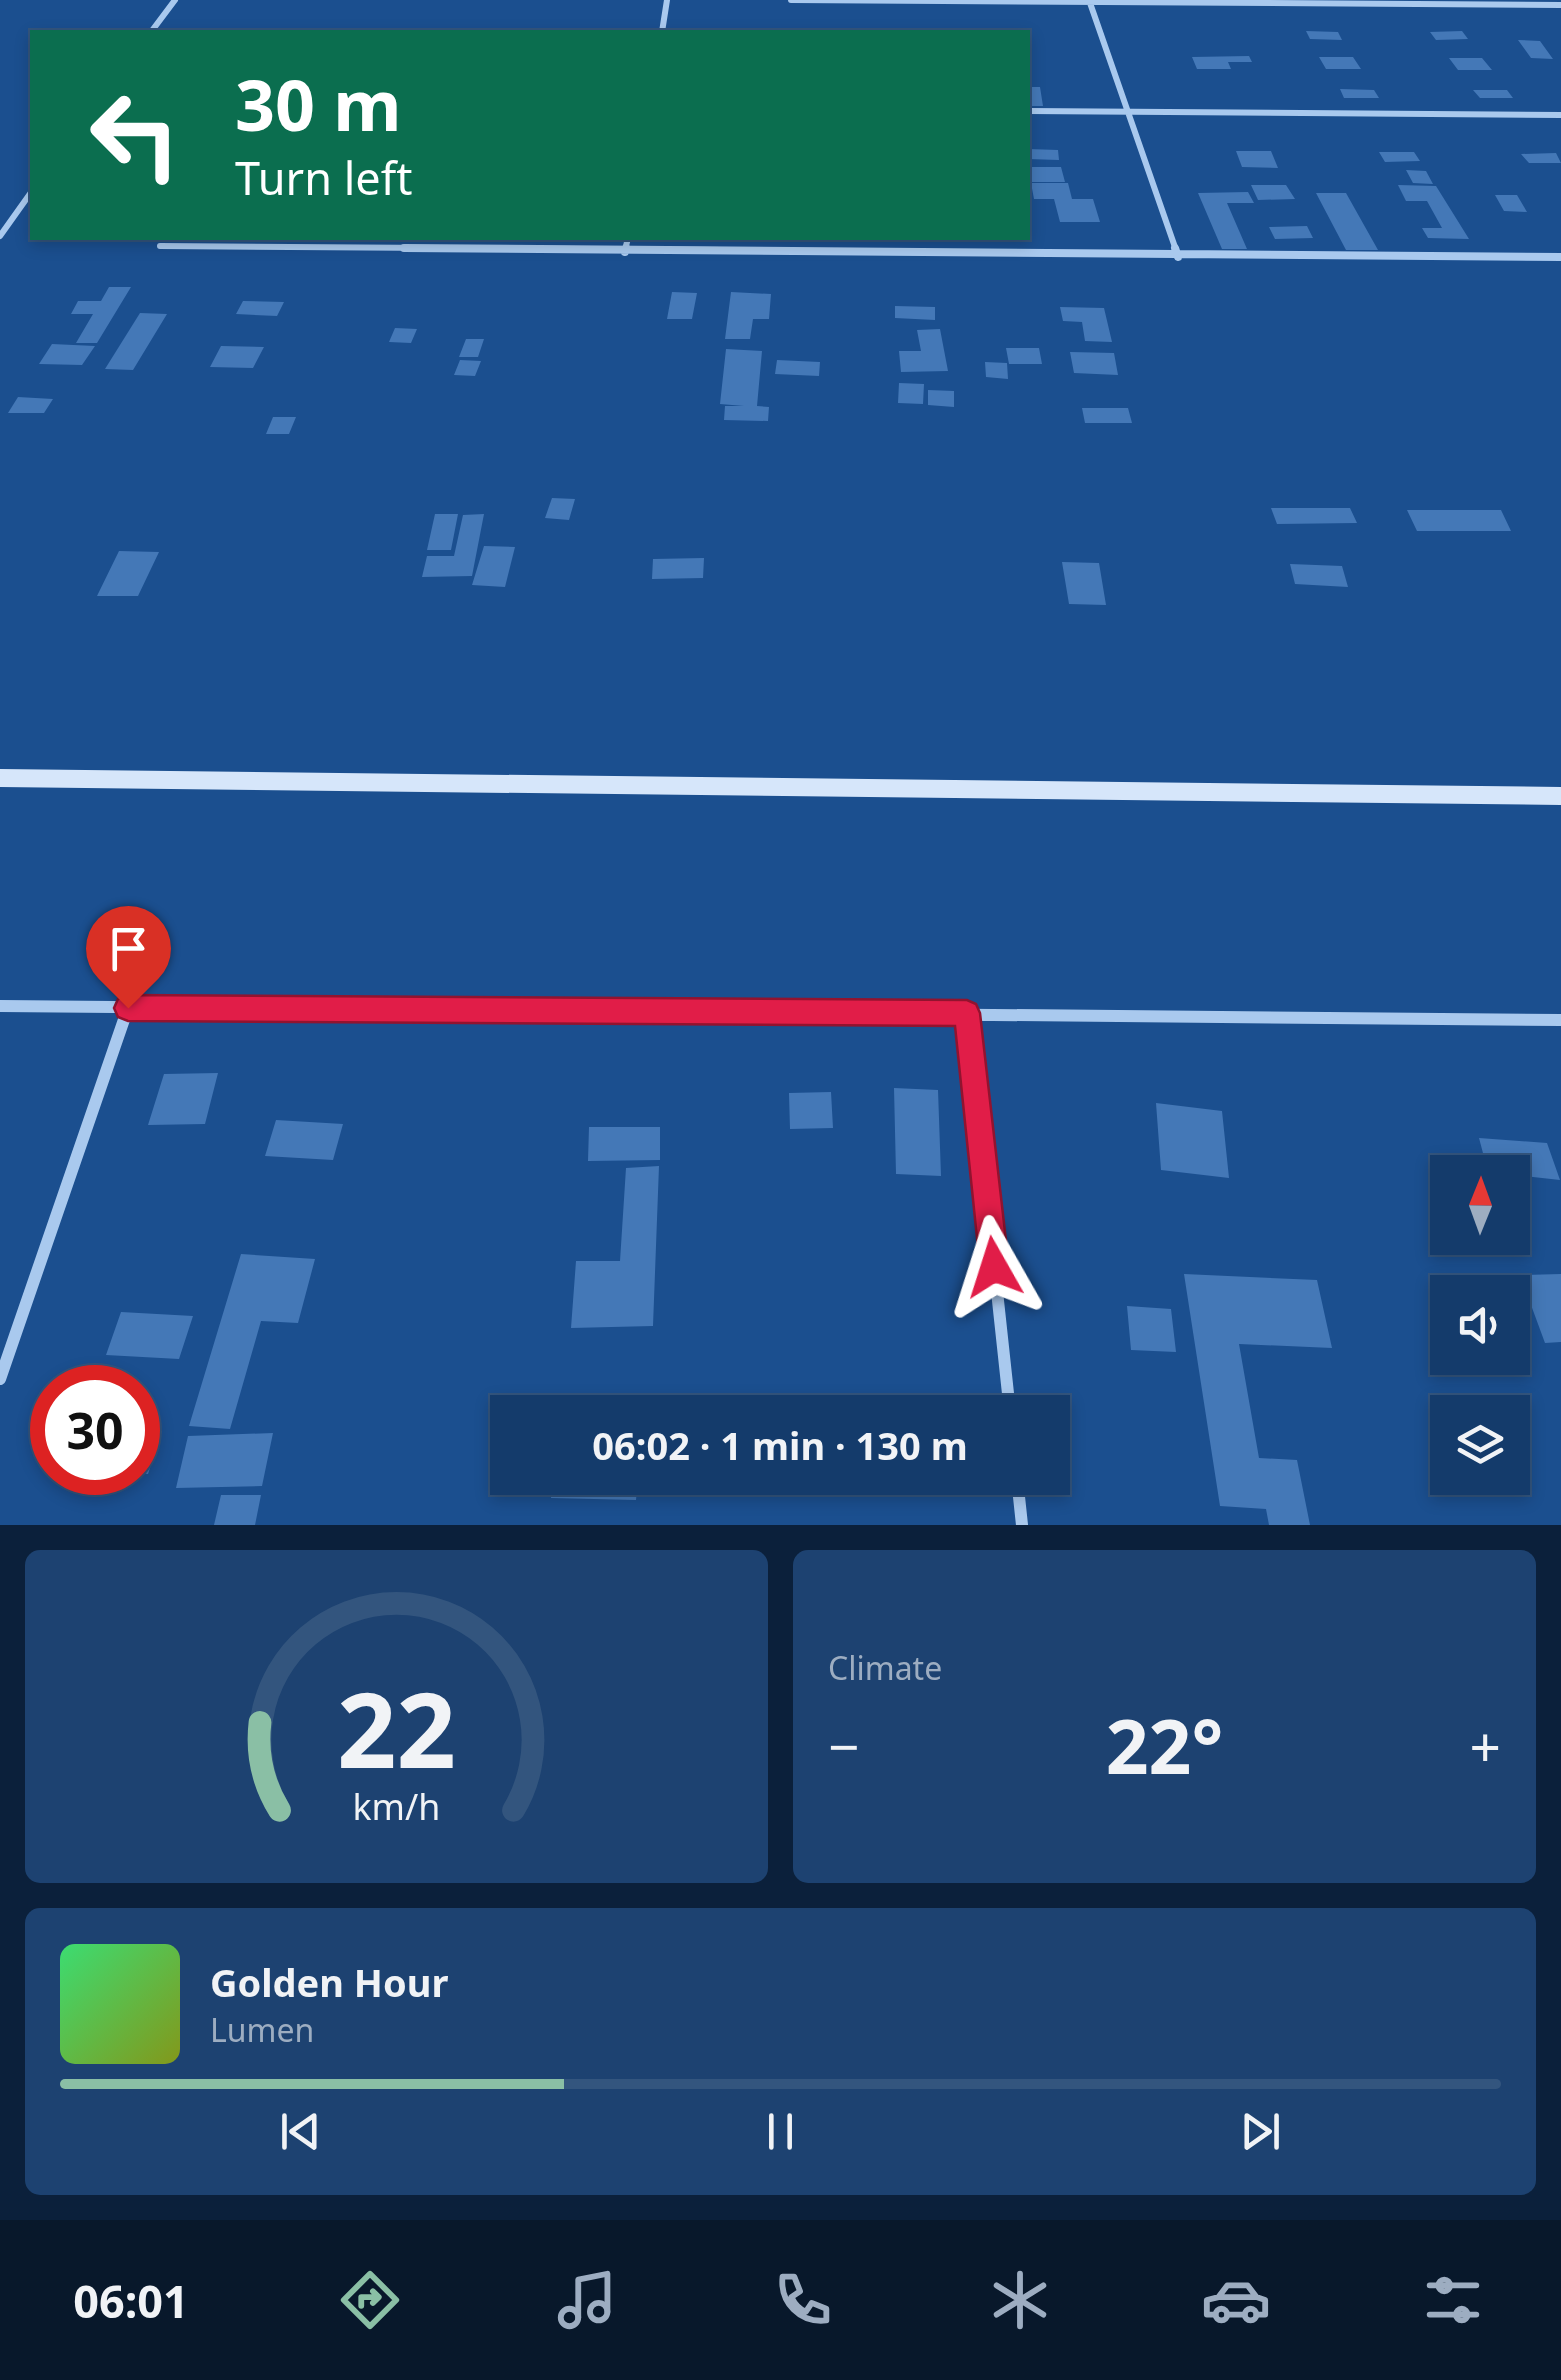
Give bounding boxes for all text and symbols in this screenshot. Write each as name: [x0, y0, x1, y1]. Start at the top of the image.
text: 30 m: [235, 56, 402, 152]
icon: left: [70, 70, 200, 200]
text: Turn left: [235, 147, 412, 208]
pin: [86, 906, 171, 1009]
icon: arrive: [101, 921, 156, 976]
north arrow: [1430, 1155, 1530, 1255]
map controls: [1430, 1155, 1530, 1495]
position arrow: [942, 1215, 1046, 1319]
button: sound: [1430, 1275, 1530, 1375]
speed limit sign: 30: [30, 1365, 160, 1495]
button: layers: [1430, 1395, 1530, 1495]
text: 06:02 · 1 min · 130 m: [592, 1419, 968, 1471]
text: Climate: [828, 1646, 942, 1689]
text: 22: [337, 1657, 456, 1798]
text: 22°: [1106, 1694, 1223, 1796]
text: −: [828, 1708, 859, 1783]
text: +: [1470, 1708, 1501, 1783]
text: km/h: [353, 1782, 440, 1830]
text: Golden Hour: [210, 1956, 448, 2008]
text: Lumen: [210, 2008, 314, 2051]
icon: previous: [273, 2104, 328, 2159]
icon: pause: [753, 2104, 808, 2159]
icon: next: [1233, 2104, 1288, 2159]
icon: directions: [335, 2265, 405, 2335]
icon: music: [552, 2265, 622, 2335]
icon: phone: [768, 2265, 838, 2335]
icon: climate: [985, 2265, 1055, 2335]
icon: car: [1201, 2265, 1271, 2335]
icon: filters: [1418, 2265, 1488, 2335]
text: 06:01: [73, 2270, 189, 2331]

